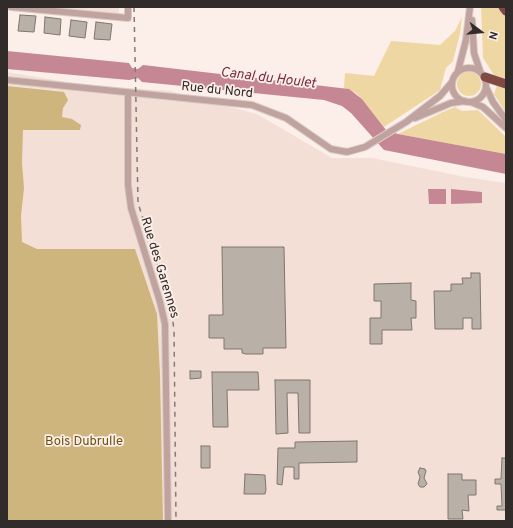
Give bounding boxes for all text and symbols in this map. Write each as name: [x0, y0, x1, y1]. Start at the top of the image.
north arrow: [461, 12, 501, 52]
text: N: [485, 30, 500, 41]
water label: Canal du Houlet: [219, 65, 317, 93]
street label: Rue du Nord: [180, 79, 254, 103]
street label: Rue des Garennes: [136, 216, 182, 320]
park label: Bois Dubrulle: [45, 434, 123, 450]

